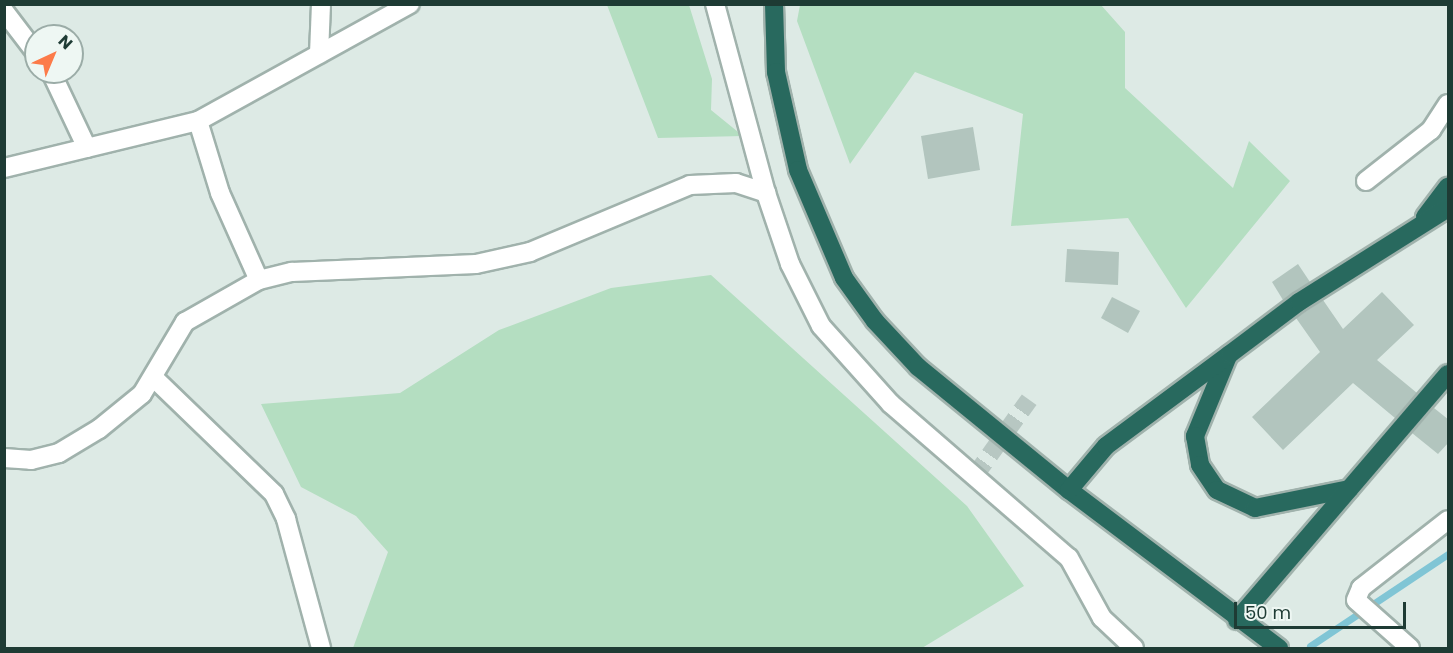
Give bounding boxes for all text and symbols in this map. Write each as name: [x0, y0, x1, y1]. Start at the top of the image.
north arrow: [24, 24, 84, 84]
text: N: [53, 30, 78, 55]
scale bar: [1237, 590, 1410, 628]
text: 50 m: [1245, 600, 1291, 625]

